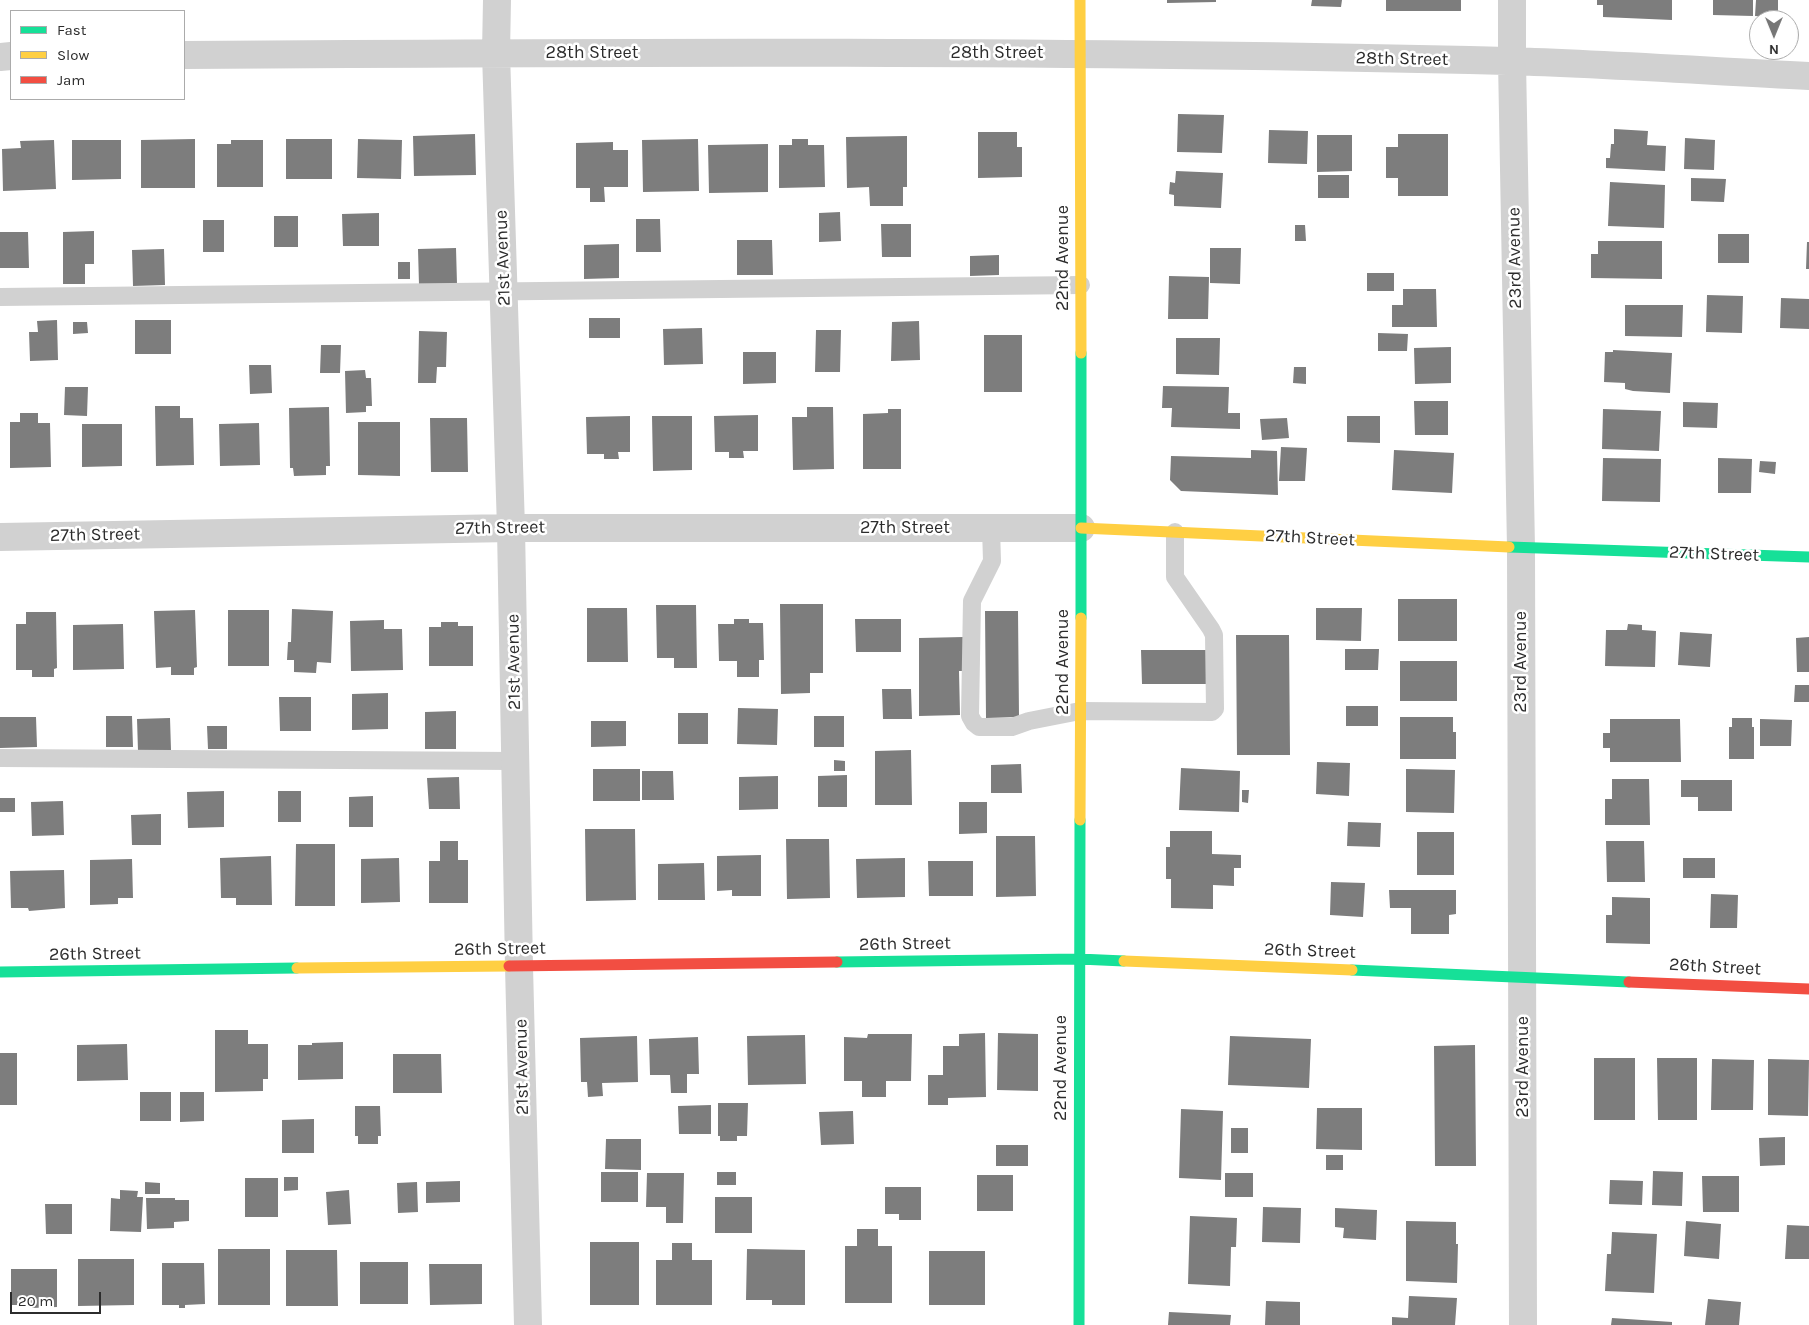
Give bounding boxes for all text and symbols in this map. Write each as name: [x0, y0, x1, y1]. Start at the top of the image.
legend: [10, 10, 185, 100]
north arrow: [1749, 10, 1799, 60]
text: Fast: [57, 21, 86, 39]
text: N: [1769, 41, 1779, 58]
street label: 28th Street: [546, 42, 638, 64]
street label: 28th Street: [951, 42, 1043, 64]
text: Slow: [57, 46, 89, 64]
street label: 28th Street: [1355, 47, 1449, 71]
text: Jam: [57, 71, 85, 89]
street label: 22nd Avenue: [1052, 205, 1074, 311]
street label: 23rd Avenue: [1503, 207, 1527, 309]
street label: 21st Avenue: [491, 210, 515, 306]
street label: 27th Street: [455, 516, 545, 540]
street label: 27th Street: [860, 517, 950, 539]
street label: 27th Street: [50, 523, 140, 547]
street label: 27th Street: [1264, 525, 1356, 551]
street label: 27th Street: [1669, 542, 1759, 566]
street label: 22nd Avenue: [1052, 609, 1074, 715]
street label: 23rd Avenue: [1510, 611, 1532, 713]
street label: 21st Avenue: [502, 614, 526, 710]
street label: 26th Street: [859, 932, 951, 956]
street label: 26th Street: [454, 937, 546, 961]
street label: 26th Street: [1264, 939, 1356, 963]
street label: 26th Street: [49, 942, 141, 966]
street label: 26th Street: [1668, 954, 1762, 980]
street label: 22nd Avenue: [1050, 1015, 1072, 1121]
street label: 23rd Avenue: [1512, 1016, 1534, 1118]
street label: 21st Avenue: [510, 1019, 534, 1115]
scale bar: [12, 1282, 104, 1314]
text: 20 m: [18, 1292, 53, 1310]

